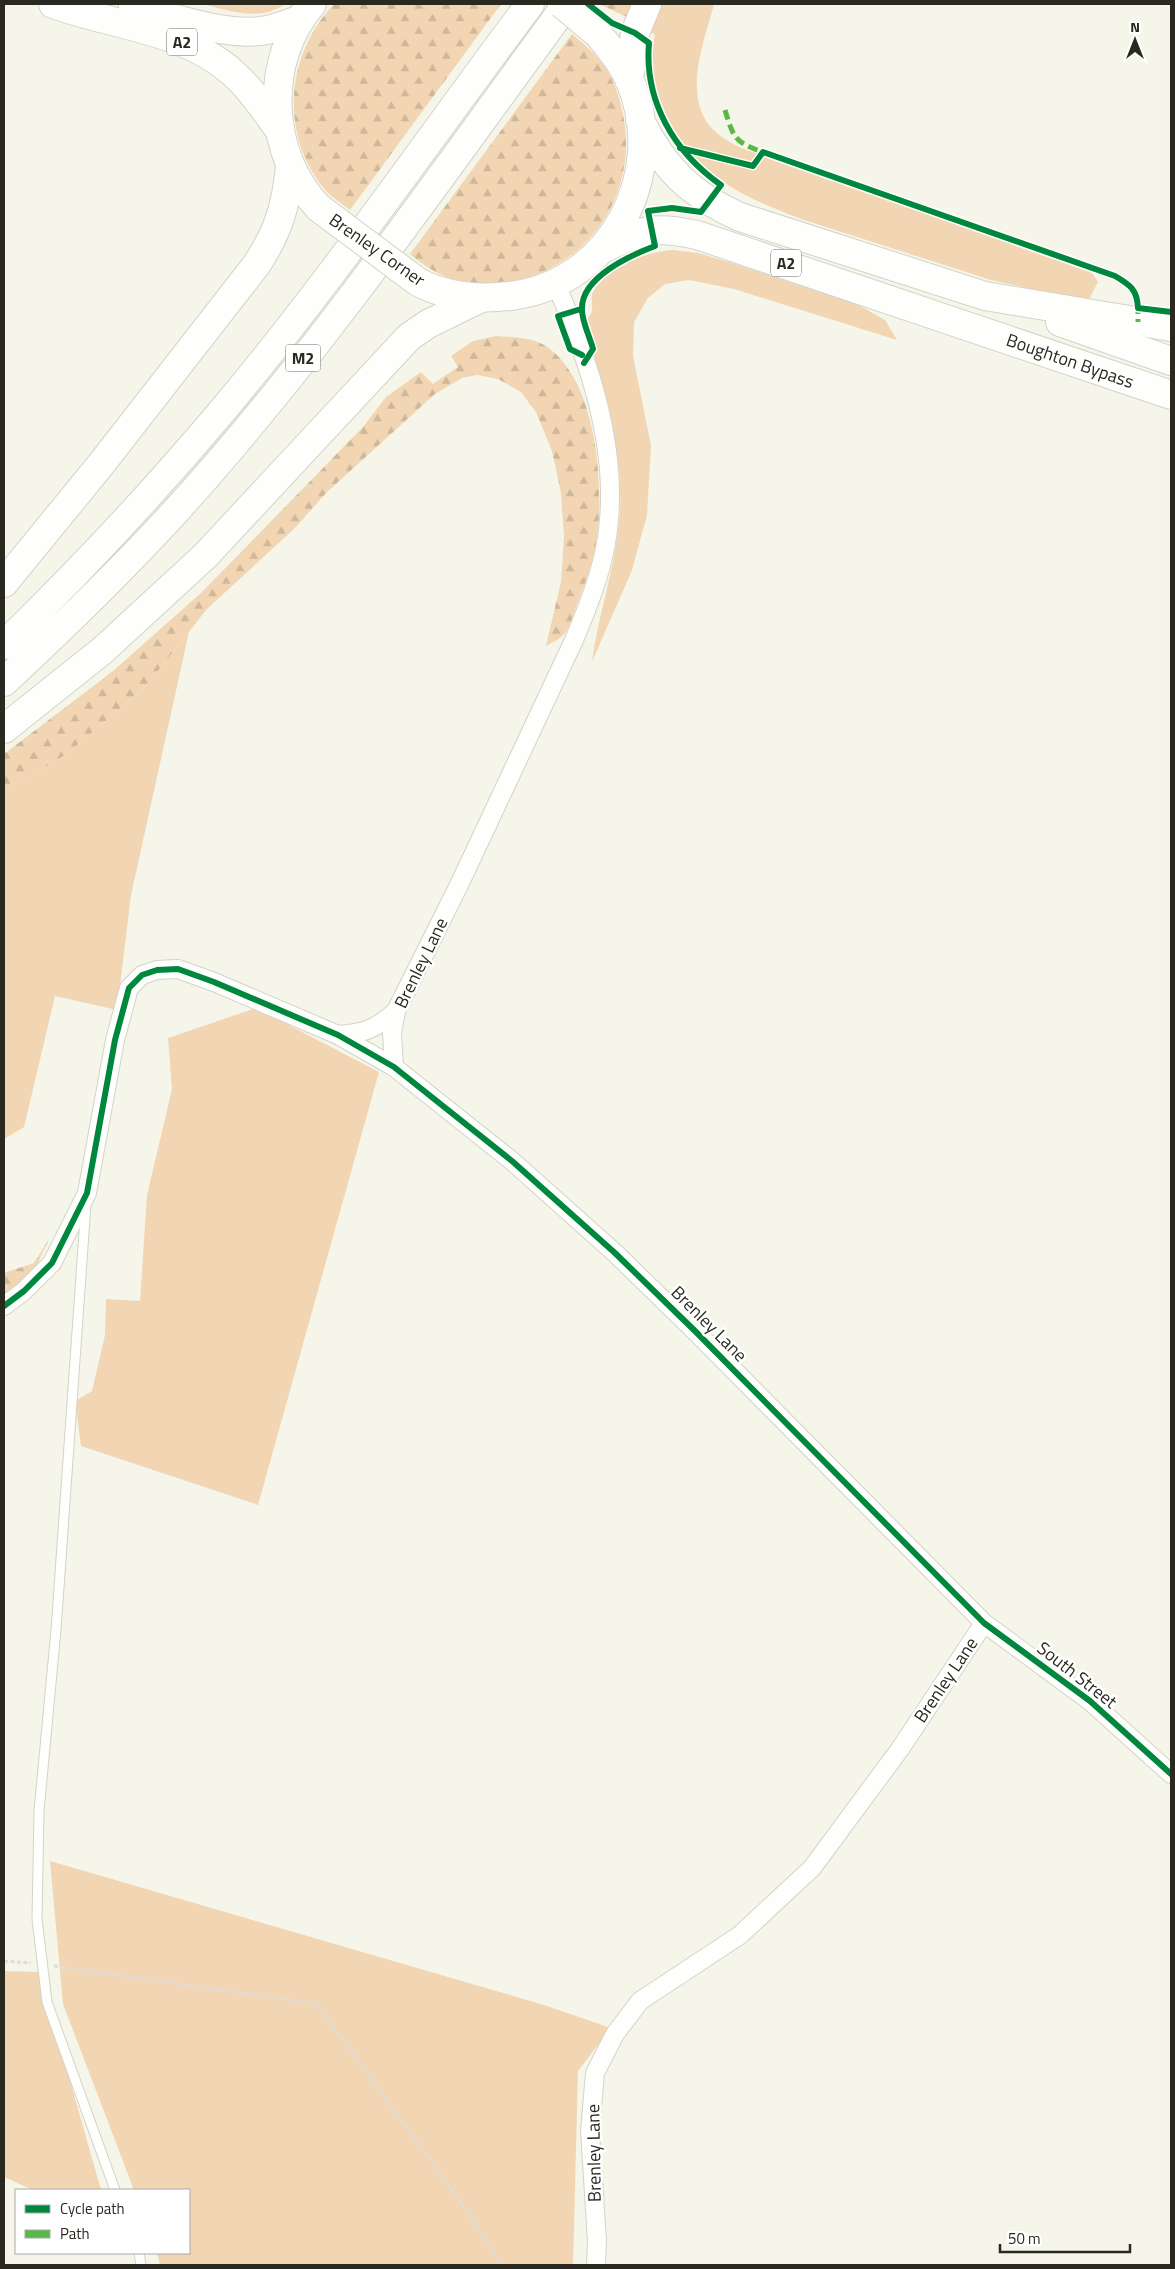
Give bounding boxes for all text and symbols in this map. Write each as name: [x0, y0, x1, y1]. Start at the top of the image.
north arrow: [1110, 15, 1160, 65]
text: N: [1130, 16, 1140, 37]
road number: A2: [167, 28, 197, 56]
street label: Brenley Corner: [324, 206, 431, 293]
road number: A2: [771, 250, 801, 276]
street label: Boughton Bypass: [1003, 326, 1138, 395]
road number: M2: [286, 344, 320, 372]
street label: Brenley Lane: [387, 913, 454, 1013]
street label: Brenley Lane: [665, 1279, 754, 1368]
street label: Brenley Lane: [907, 1632, 984, 1728]
street label: South Street: [1031, 1635, 1124, 1715]
street label: Brenley Lane: [579, 2104, 608, 2202]
legend: [15, 2189, 190, 2254]
text: Cycle path: [60, 2197, 125, 2220]
text: Path: [60, 2222, 90, 2245]
scale bar: [1000, 2222, 1130, 2254]
text: 50 m: [1008, 2227, 1041, 2250]

